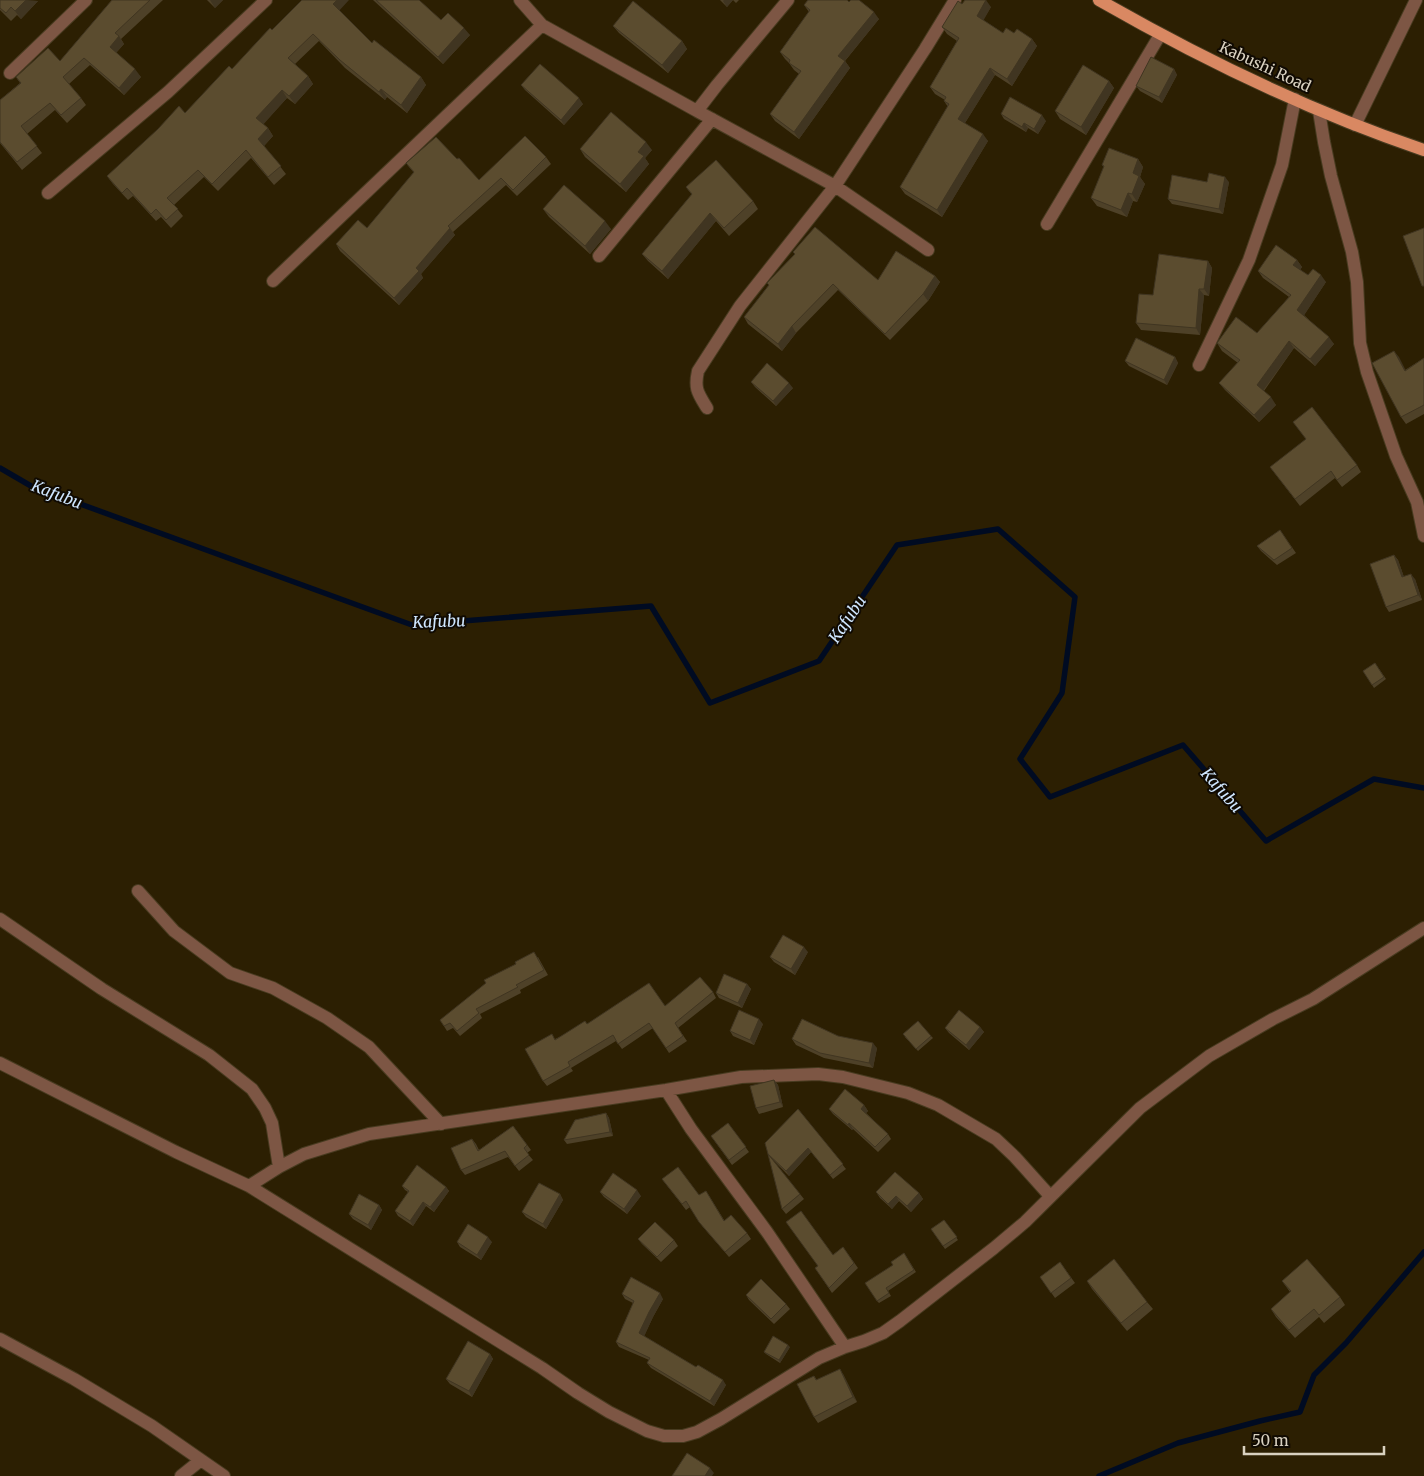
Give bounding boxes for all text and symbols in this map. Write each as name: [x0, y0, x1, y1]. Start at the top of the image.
street label: Kabushi Road: [1216, 37, 1314, 96]
water label: Kafubu: [28, 475, 85, 513]
water label: Kafubu: [823, 591, 870, 647]
water label: Kafubu: [411, 610, 466, 632]
water label: Kafubu: [1196, 763, 1247, 817]
scale bar: [1244, 1424, 1384, 1456]
text: 50 m: [1252, 1431, 1289, 1450]

